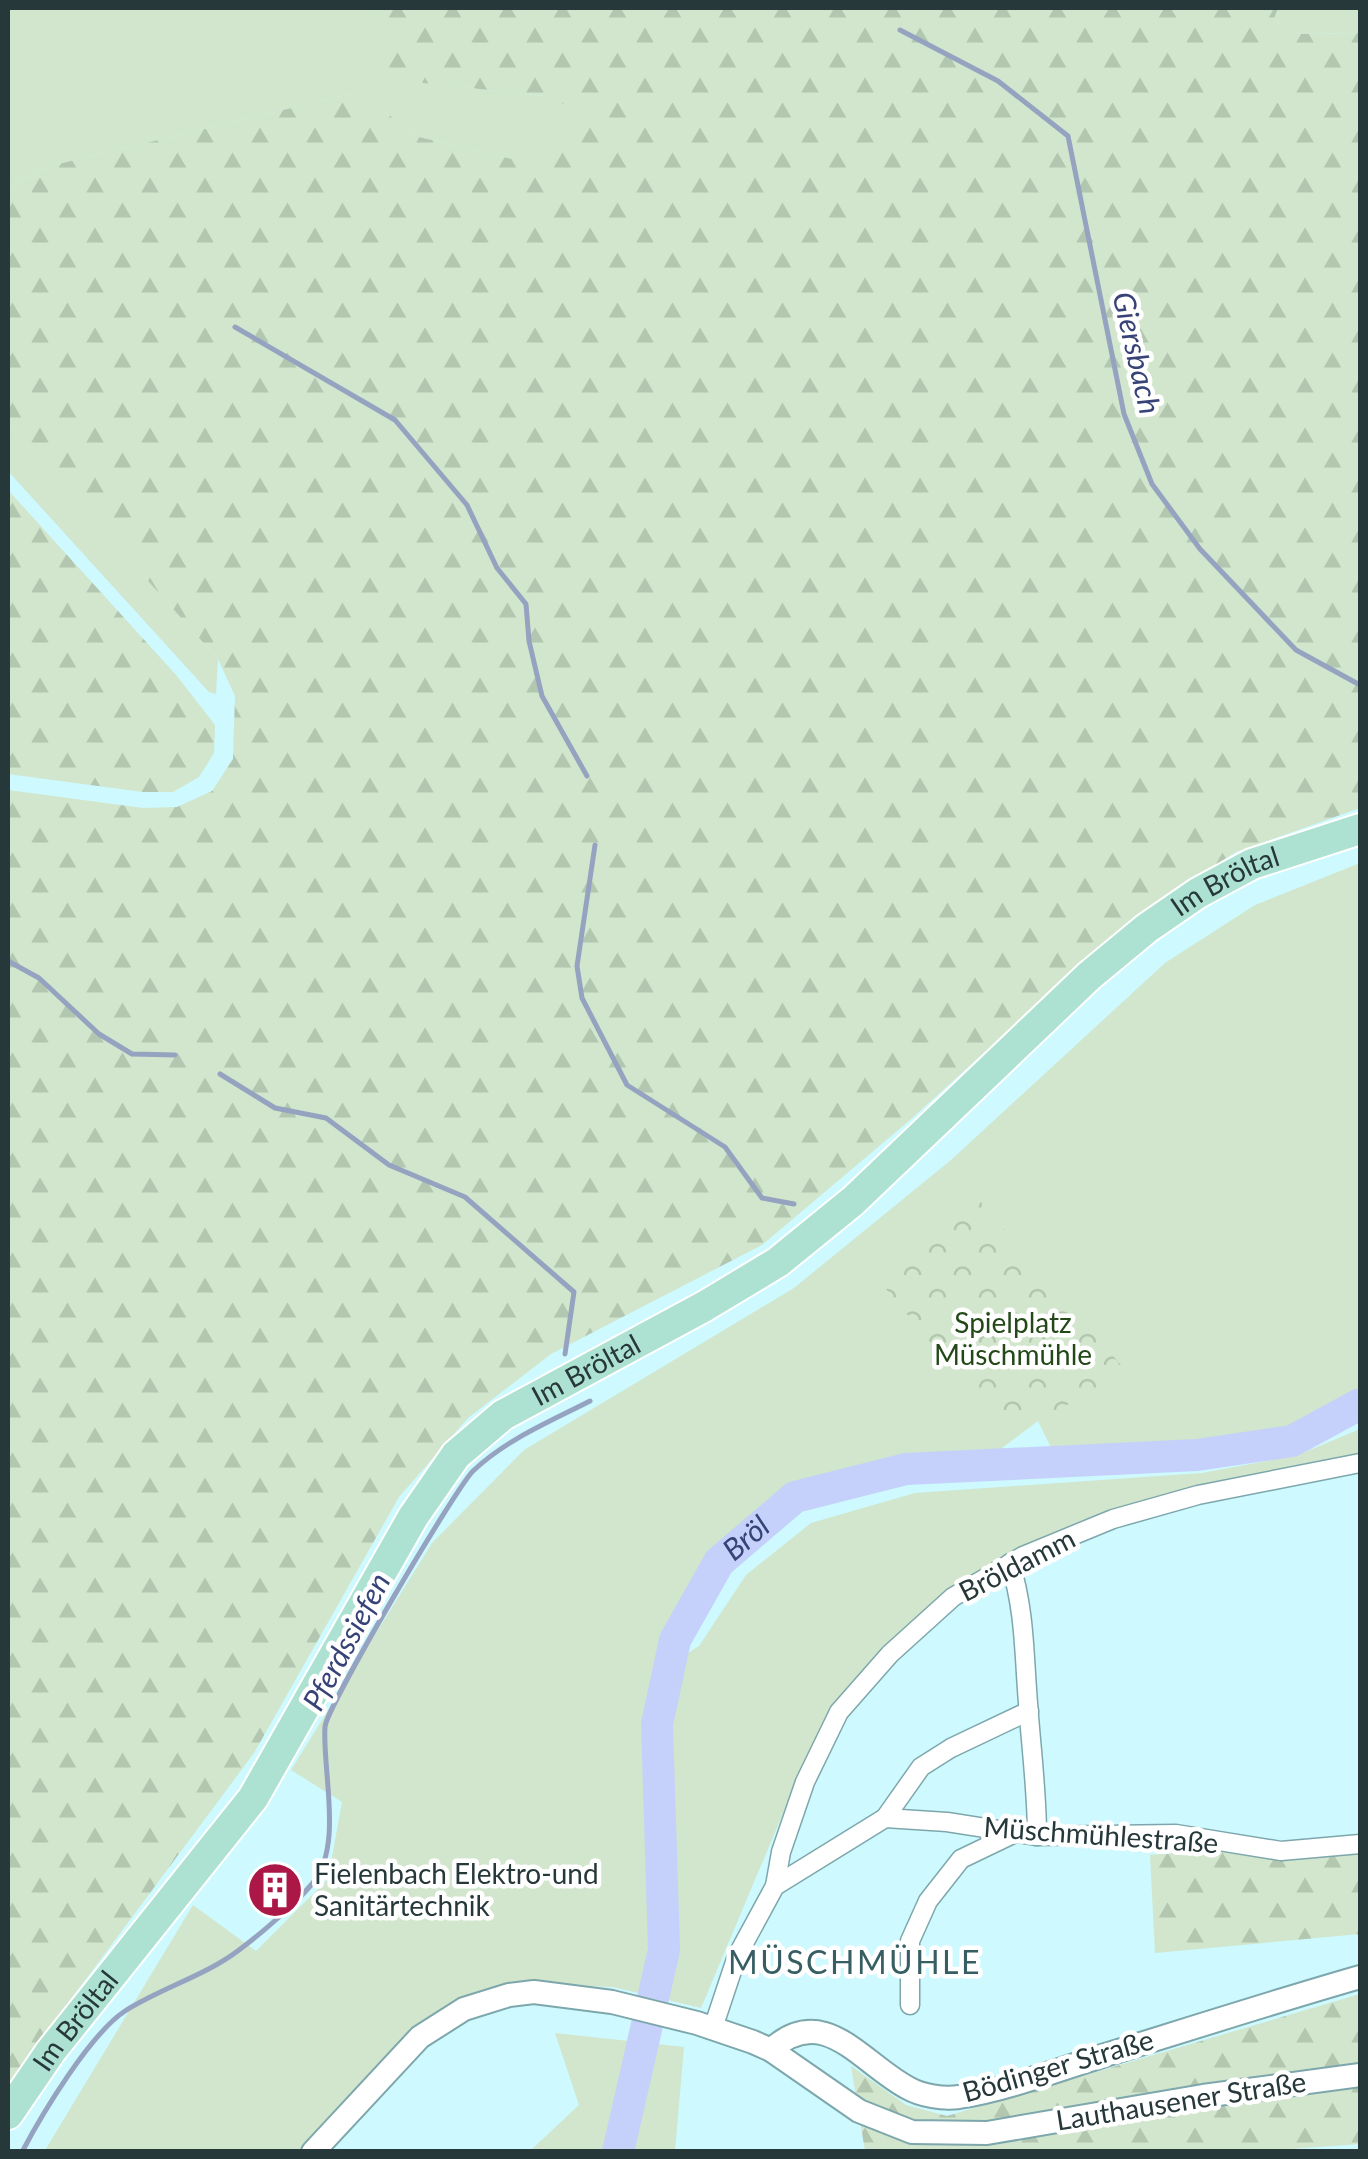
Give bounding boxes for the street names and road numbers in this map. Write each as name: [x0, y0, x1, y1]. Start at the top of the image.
street label: Im Bröltal: [1164, 838, 1283, 923]
street label: Im Bröltal: [525, 1326, 646, 1412]
street label: Bröldamm: [953, 1520, 1080, 1608]
street label: Müschmühlestraße: [983, 1809, 1220, 1859]
street label: Im Bröltal: [25, 1963, 125, 2077]
street label: Bödinger Straße: [958, 2022, 1157, 2109]
street label: Lauthausener Straße: [1053, 2063, 1308, 2137]

